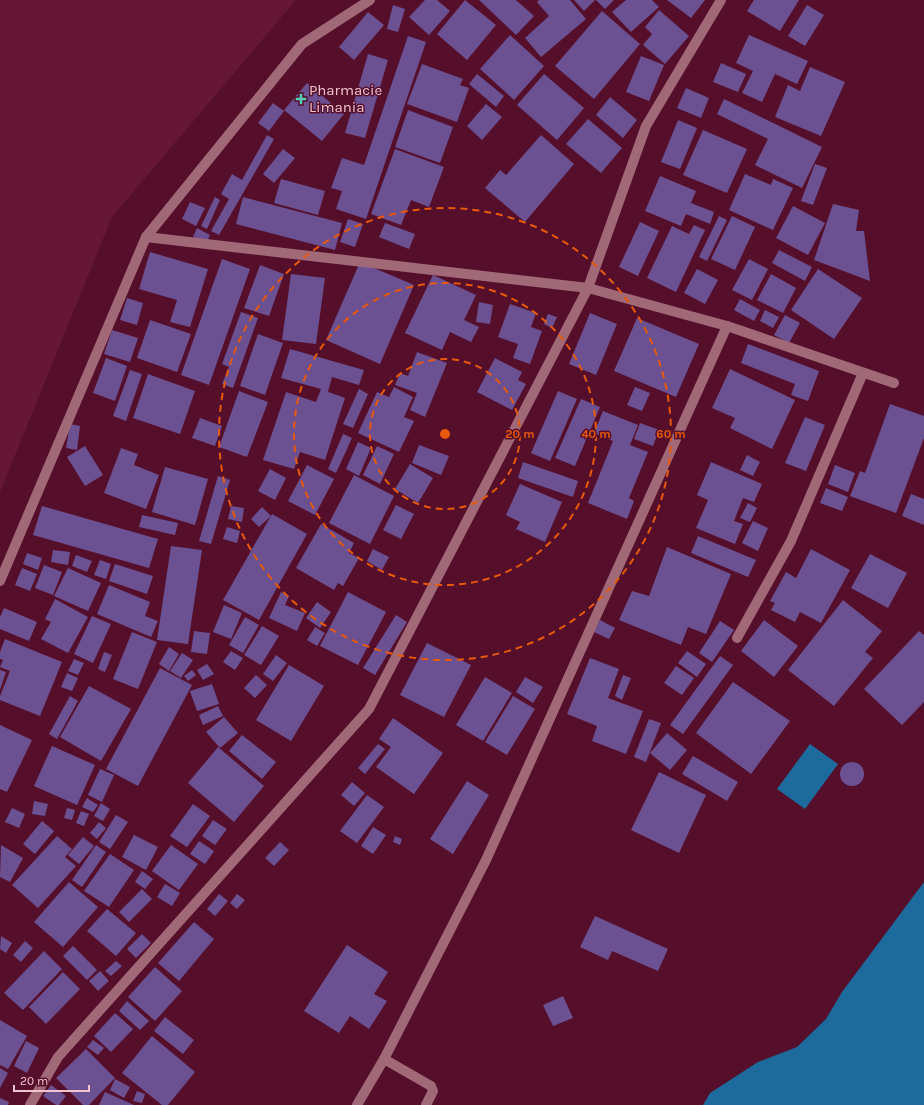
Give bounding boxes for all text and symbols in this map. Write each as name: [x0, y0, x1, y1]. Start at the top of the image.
place label: Pharmacie Limania: [309, 81, 382, 116]
marker: Pharmacie Limania: [296, 94, 306, 104]
centre of rings: [438, 427, 452, 441]
text: 20 m: [505, 427, 535, 441]
text: 40 m: [581, 427, 611, 441]
text: 60 m: [656, 427, 686, 441]
scale bar: [14, 1067, 89, 1093]
text: 20 m: [20, 1074, 48, 1088]

